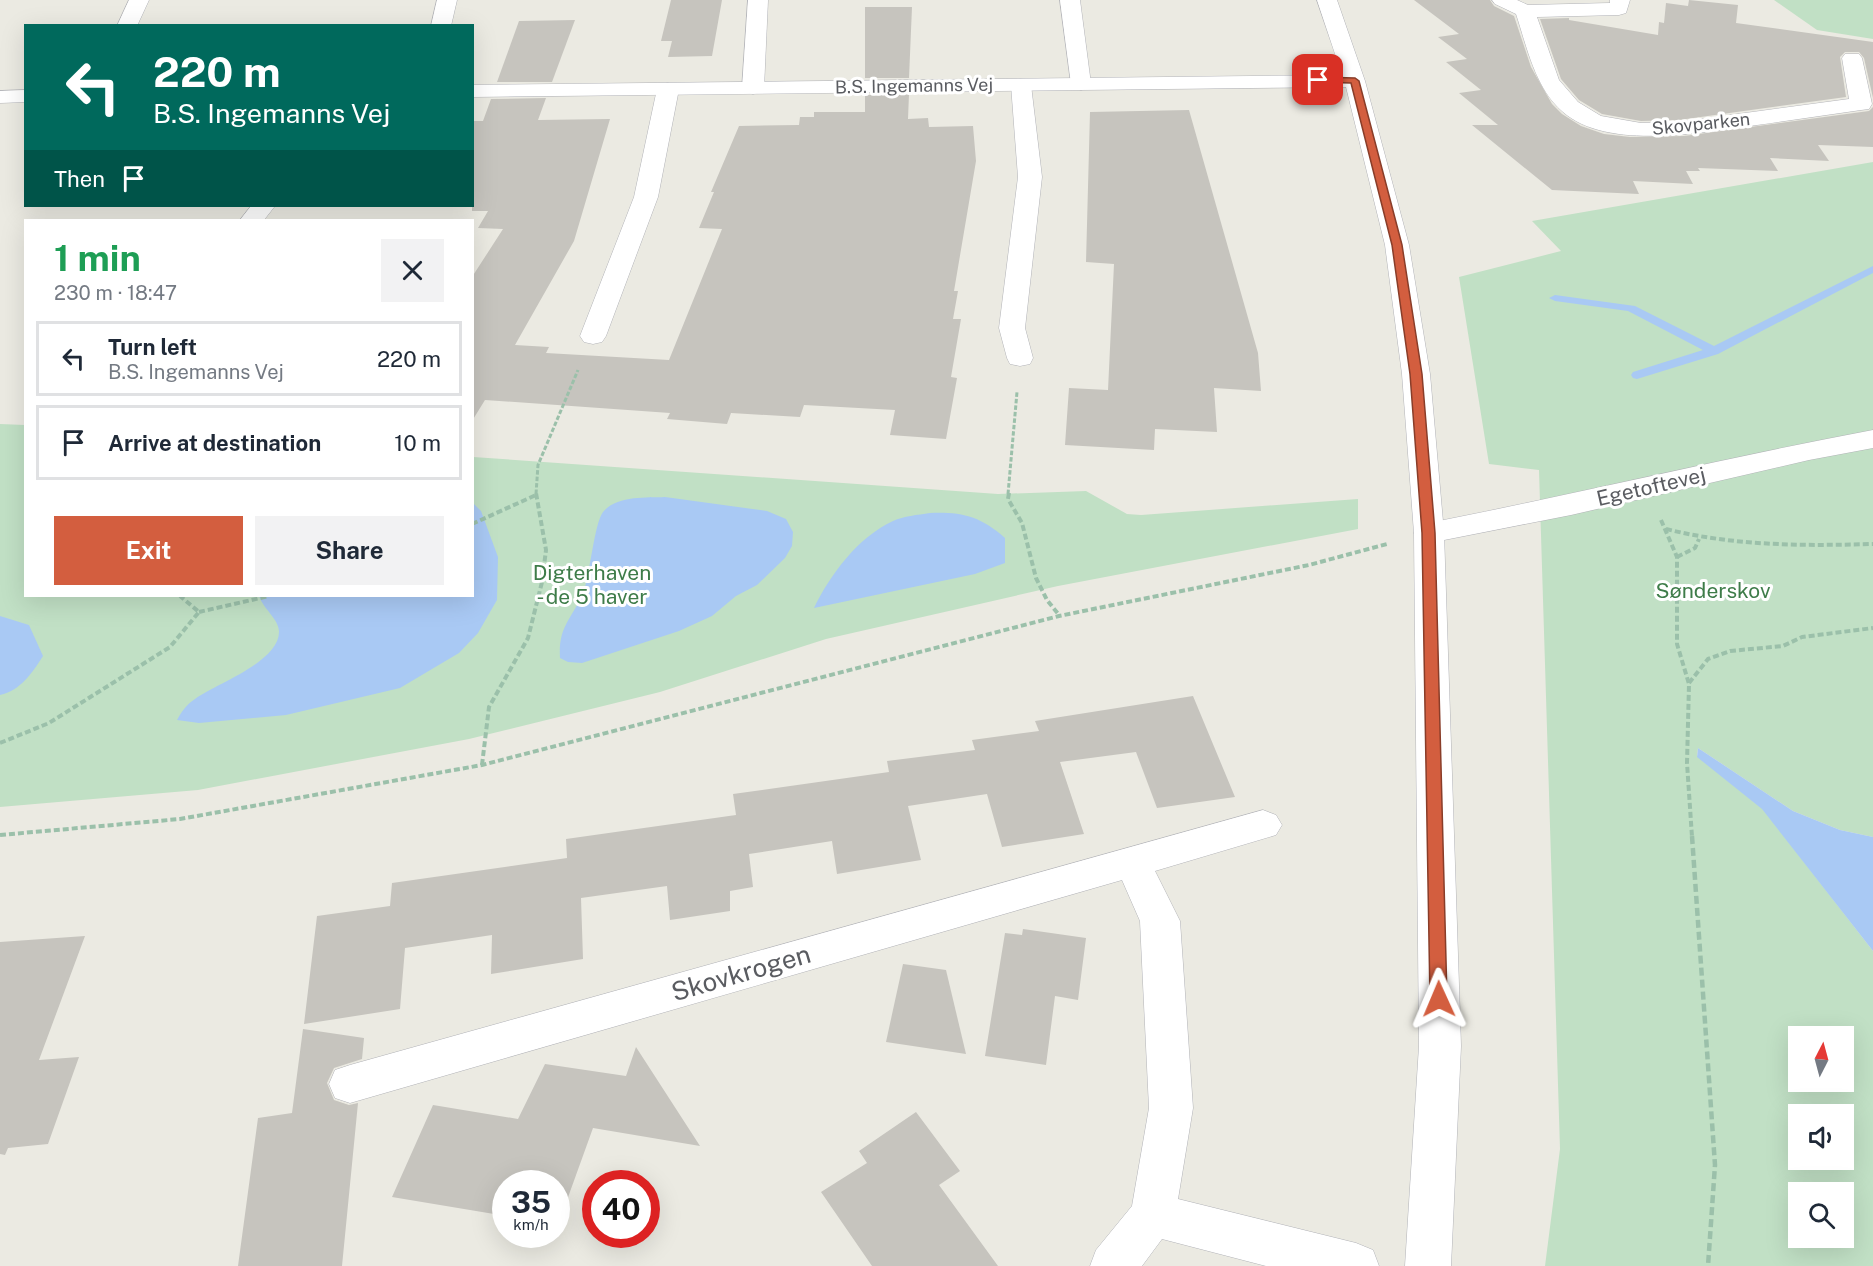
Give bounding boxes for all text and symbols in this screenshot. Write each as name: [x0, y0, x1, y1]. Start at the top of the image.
text: 220 m: [153, 47, 281, 96]
icon: left: [54, 48, 132, 126]
pin: [1292, 54, 1343, 105]
icon: arrive: [1301, 63, 1334, 96]
street label: B.S. Ingemanns Vej: [835, 74, 993, 97]
text: B.S. Ingemanns Vej: [153, 97, 390, 129]
street label: Skovparken: [1651, 108, 1751, 139]
icon: arrive: [117, 162, 150, 195]
text: Then: [54, 166, 105, 192]
text: 1 min: [54, 237, 141, 279]
button: close: [381, 239, 444, 302]
text: 230 m · 18:47: [54, 281, 177, 305]
text: Turn left: [108, 334, 197, 360]
icon: left: [57, 342, 90, 375]
text: 220 m: [377, 346, 441, 372]
text: B.S. Ingemanns Vej: [108, 360, 284, 384]
icon: arrive: [57, 426, 90, 459]
text: Arrive at destination: [108, 430, 321, 456]
text: 10 m: [394, 430, 441, 456]
street label: Egetoftevej: [1594, 462, 1708, 511]
button: Exit: [54, 516, 243, 585]
button: Share: [255, 516, 444, 585]
park label: Digterhaven - de 5 haver: [533, 560, 651, 609]
park label: Sønderskov: [1655, 578, 1771, 603]
street label: Skovkrogen: [668, 938, 814, 1007]
position arrow: [1407, 967, 1471, 1031]
north arrow: [1788, 1026, 1854, 1092]
map controls: [1788, 1026, 1854, 1248]
button: sound: [1788, 1104, 1854, 1170]
speed limit sign: 40: [582, 1170, 660, 1248]
button: search: [1788, 1182, 1854, 1248]
text: 35: [511, 1184, 551, 1220]
text: km/h: [513, 1216, 549, 1233]

